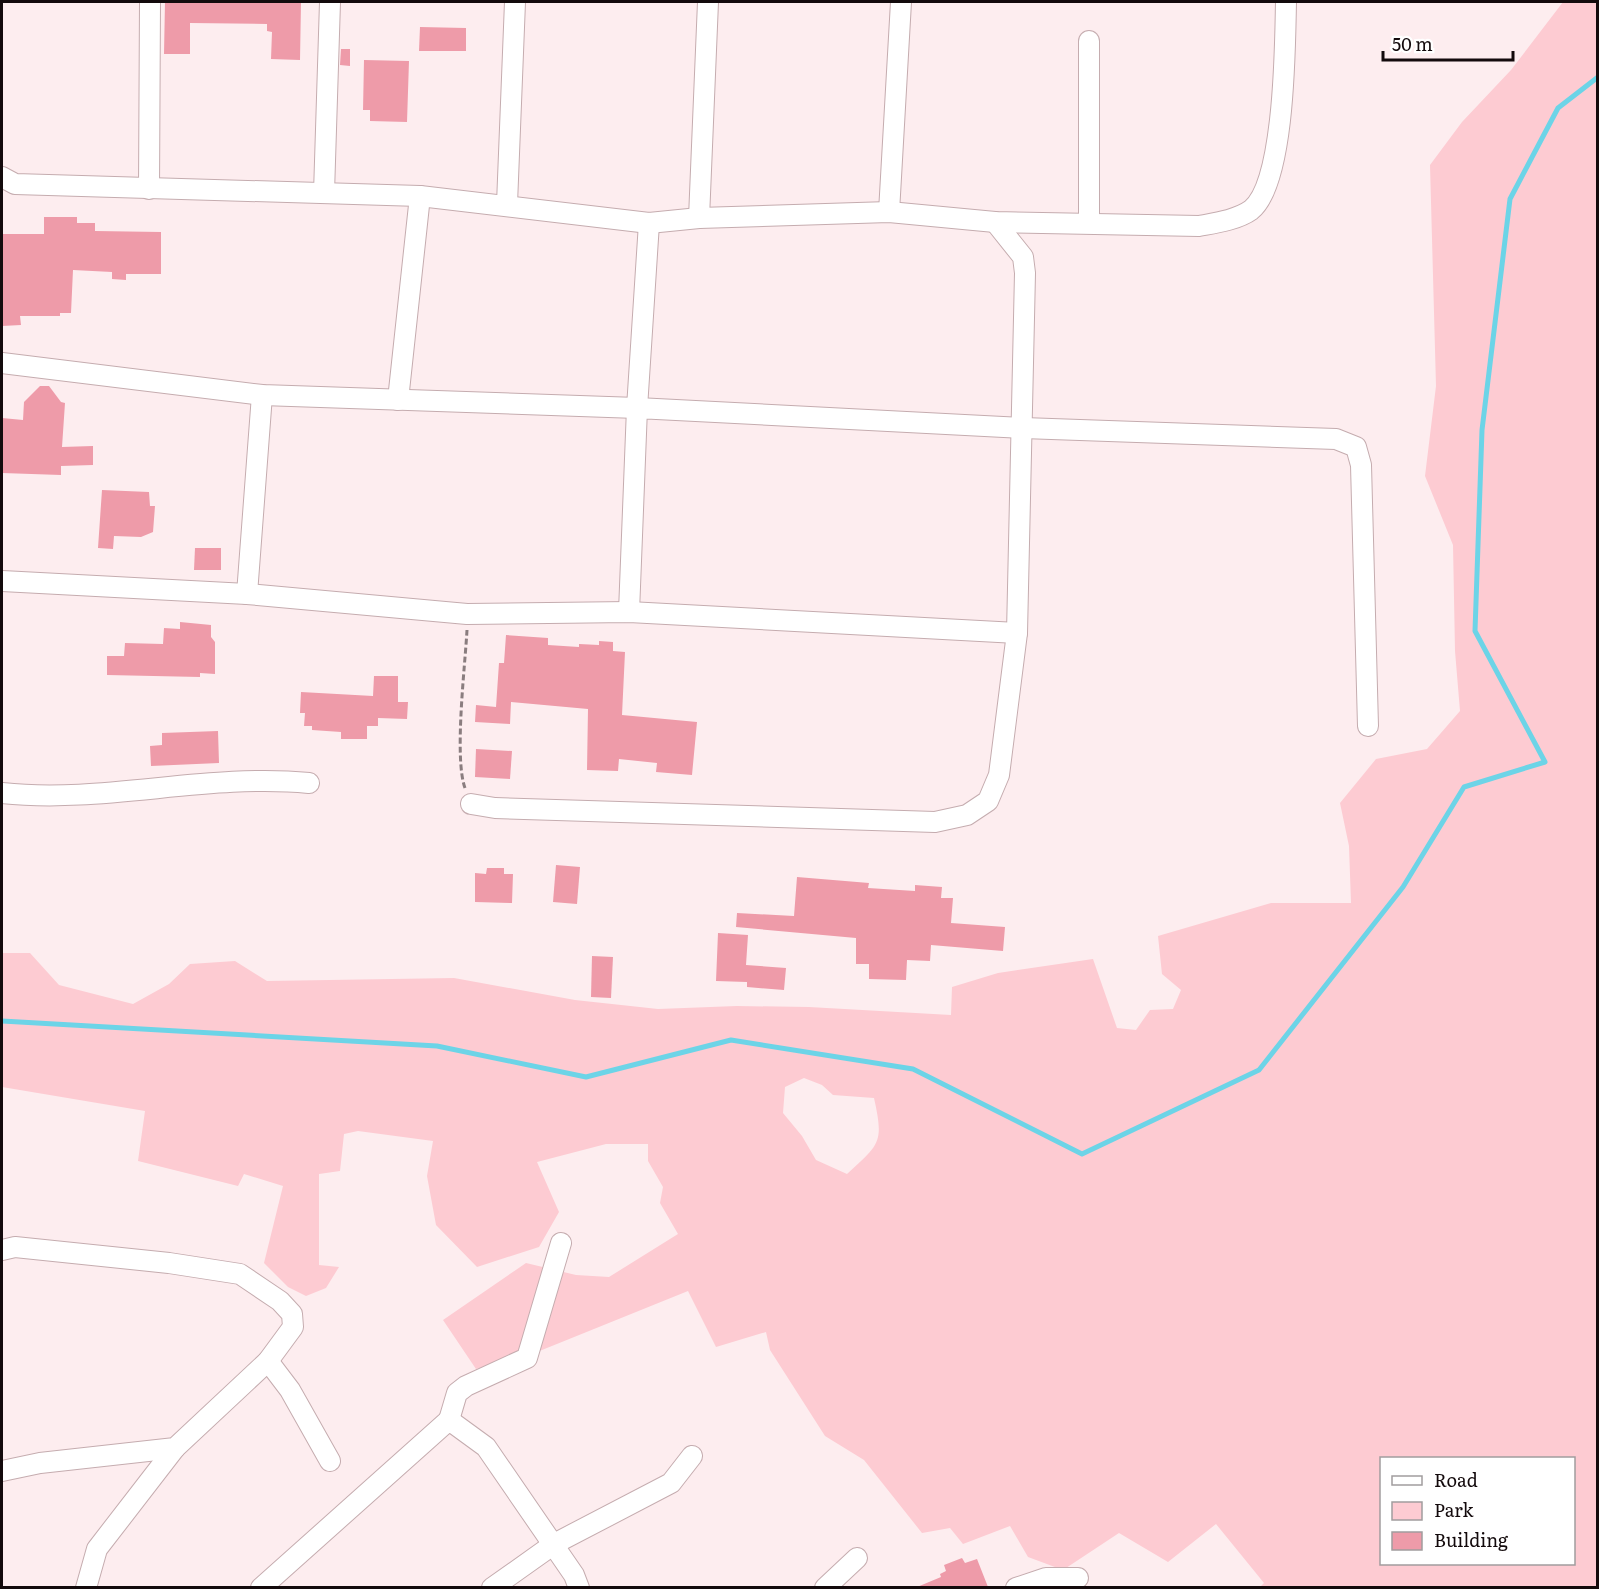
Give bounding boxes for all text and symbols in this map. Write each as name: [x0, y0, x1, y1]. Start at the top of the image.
scale bar: [1383, 24, 1514, 62]
text: 50 m: [1392, 30, 1433, 57]
legend: [1380, 1457, 1575, 1565]
text: Road: [1434, 1466, 1478, 1493]
text: Park: [1434, 1496, 1475, 1523]
text: Building: [1434, 1526, 1509, 1553]

